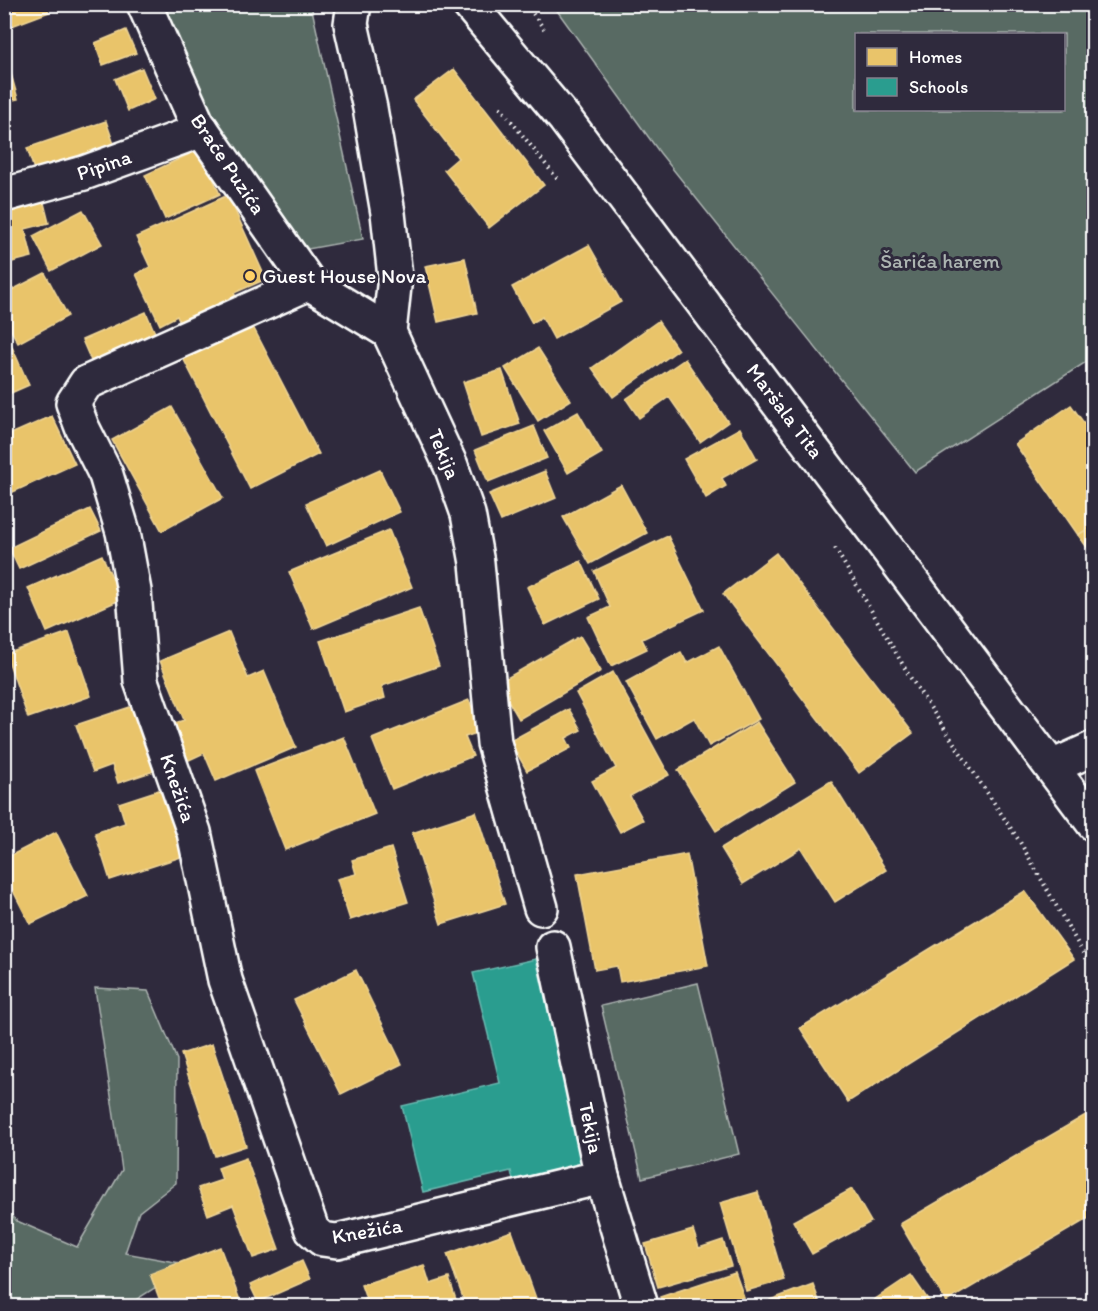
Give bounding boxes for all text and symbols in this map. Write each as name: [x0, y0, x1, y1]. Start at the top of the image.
legend: [855, 33, 1065, 111]
text: Homes: [909, 46, 962, 68]
text: Schools: [909, 76, 968, 98]
street label: Braće Puzića: [186, 108, 271, 219]
street label: Pipina: [73, 144, 134, 185]
park label: Šarića harem: [880, 248, 1000, 273]
place label: Guest House Nova: [262, 263, 426, 288]
marker: Guest House Nova: [243, 269, 257, 283]
street label: Maršala Tita: [742, 358, 829, 463]
street label: Tekija: [423, 425, 466, 483]
street label: Knežića: [155, 750, 202, 826]
street label: Tekija: [574, 1100, 609, 1156]
street label: Knežića: [330, 1212, 404, 1249]

